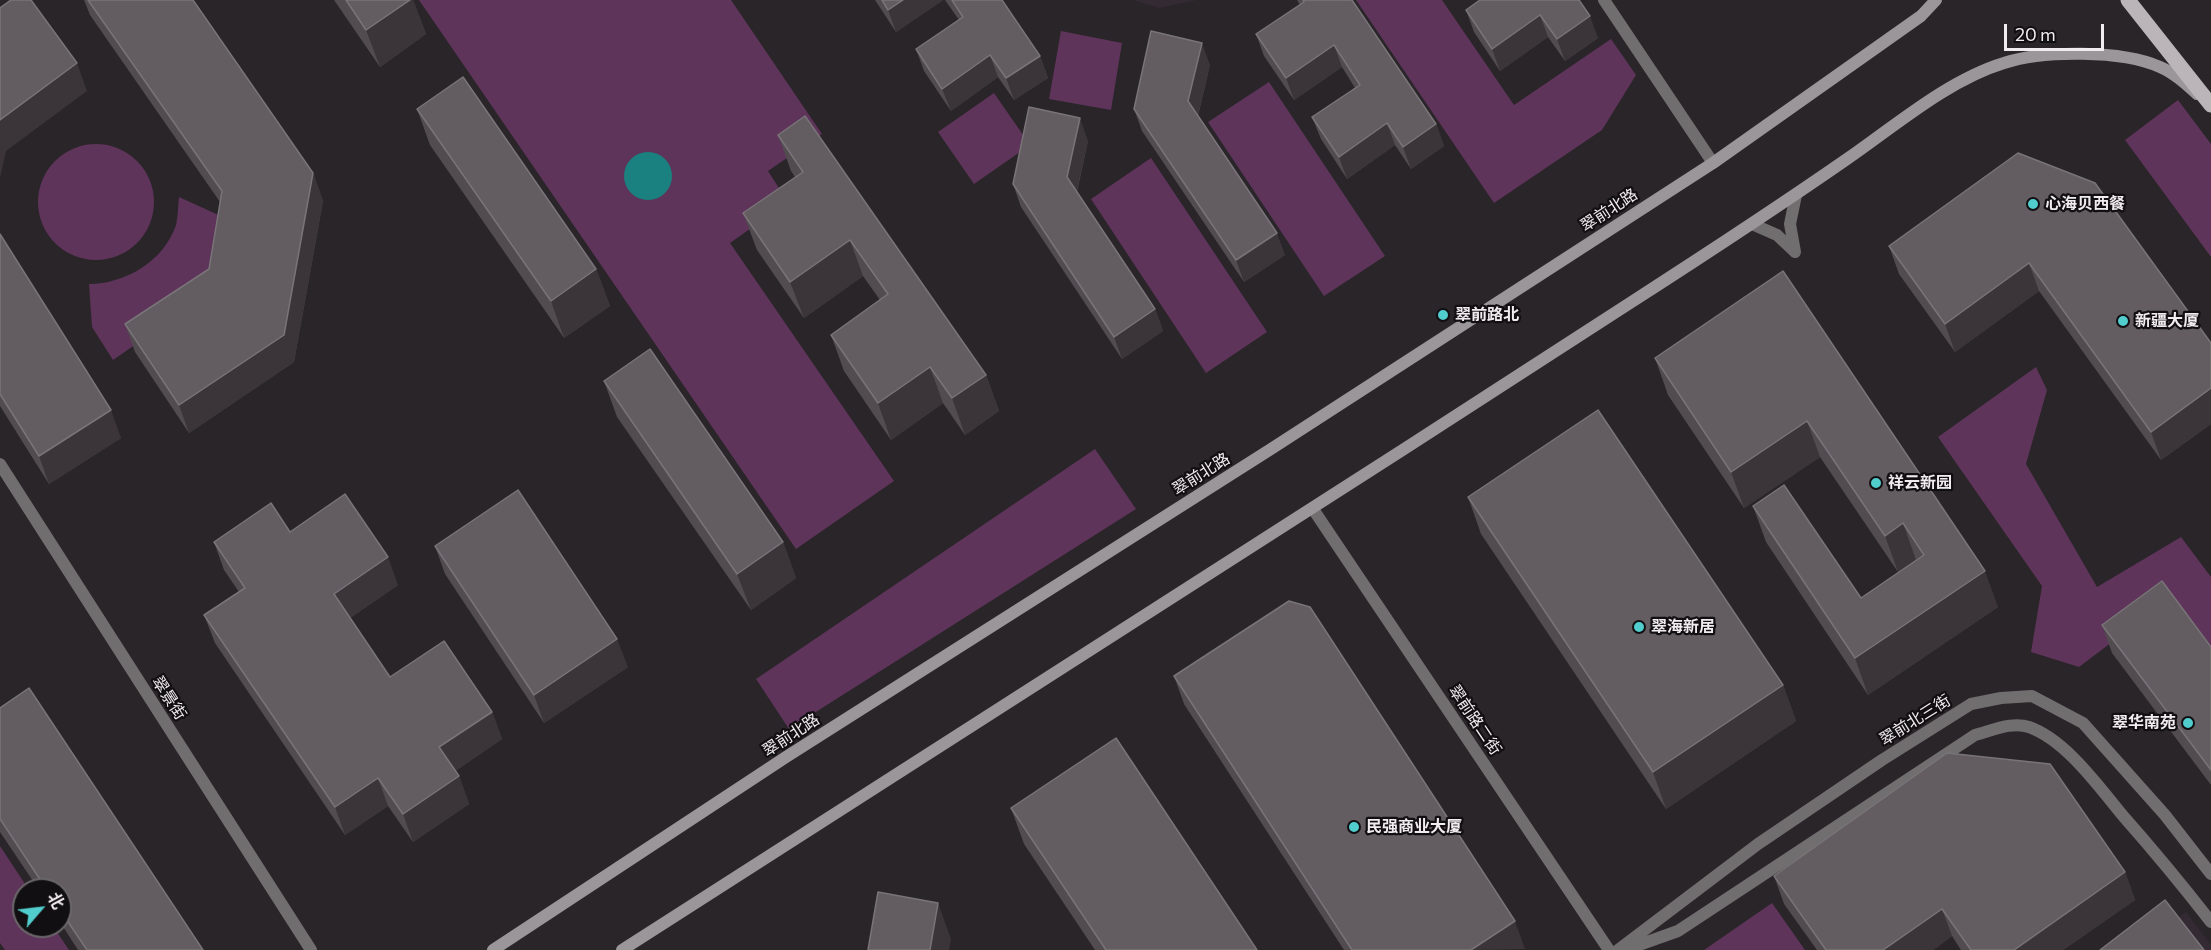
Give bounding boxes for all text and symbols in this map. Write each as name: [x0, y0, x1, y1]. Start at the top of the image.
scale bar: [2007, 12, 2108, 50]
text: 20 m: [2015, 23, 2056, 45]
street label: 翠前北路: [1577, 185, 1641, 235]
place label: 心海贝西餐: [2045, 194, 2125, 214]
marker: 心海贝西餐: [2026, 197, 2040, 211]
place label: 翠前路北: [1455, 305, 1519, 325]
marker: 翠前路北: [1436, 308, 1450, 322]
place label: 新疆大厦: [2135, 311, 2199, 331]
marker: 新疆大厦: [2116, 314, 2130, 328]
street label: 翠前北路: [1169, 449, 1233, 499]
place label: 祥云新园: [1888, 473, 1952, 493]
marker: 祥云新园: [1869, 476, 1883, 490]
place label: 翠海新居: [1651, 617, 1715, 637]
marker: 翠海新居: [1632, 620, 1646, 634]
street label: 翠景街: [148, 673, 190, 723]
street label: 翠前路二街: [1445, 681, 1505, 759]
street label: 翠前北三街: [1876, 691, 1954, 749]
street label: 翠前北路: [759, 710, 823, 760]
place label: 翠华南苑: [2112, 713, 2176, 733]
marker: 翠华南苑: [2181, 716, 2195, 730]
place label: 民强商业大厦: [1366, 817, 1462, 837]
marker: 民强商业大厦: [1347, 820, 1361, 834]
north arrow: [12, 878, 72, 938]
text: 北: [44, 889, 69, 912]

